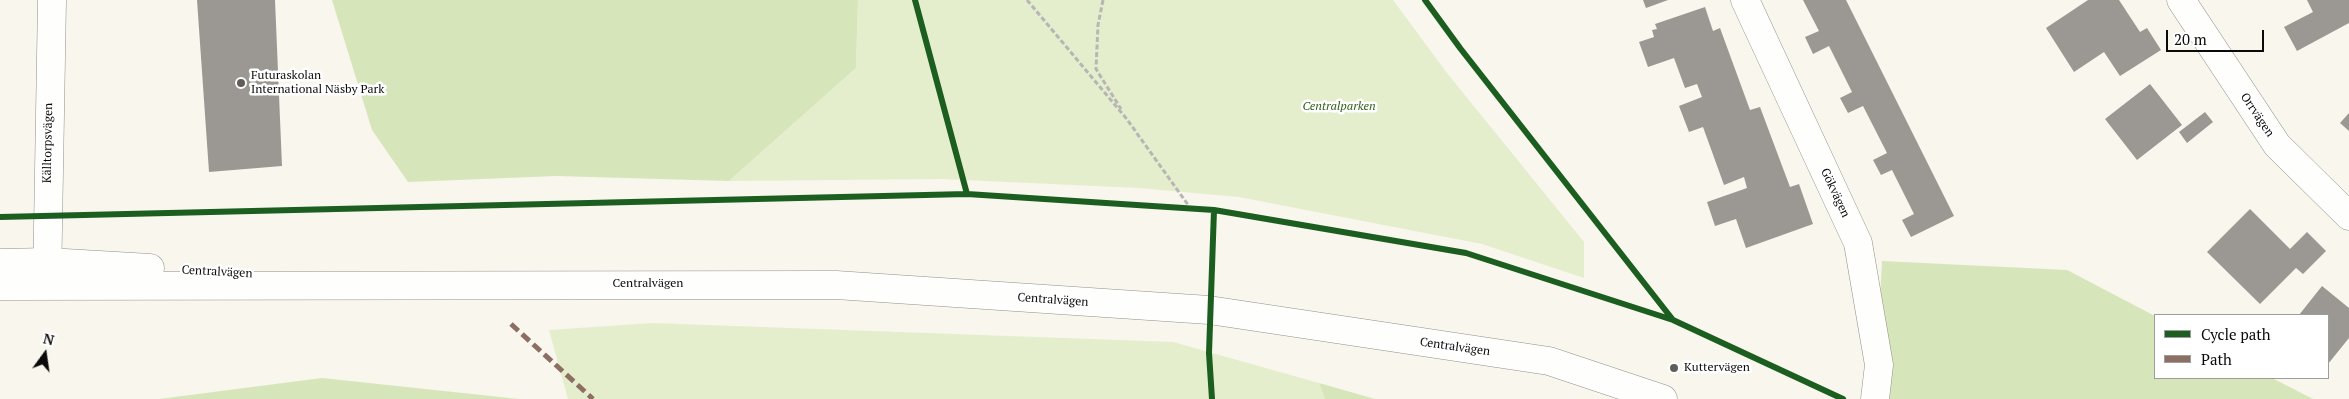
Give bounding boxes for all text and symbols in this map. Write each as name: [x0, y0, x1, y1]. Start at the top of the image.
scale bar: [2169, 20, 2266, 52]
text: 20 m: [2174, 29, 2207, 49]
place label: Futuraskolan International Näsby Park: [251, 69, 384, 97]
marker: Futuraskolan International Näsby Park: [235, 77, 247, 89]
street label: Orrvägen: [2237, 90, 2277, 140]
park label: Centralparken: [1302, 100, 1376, 114]
street label: Källtorpsvägen: [40, 103, 56, 183]
street label: Gökvägen: [1817, 166, 1853, 220]
street label: Centralvägen: [181, 263, 253, 281]
street label: Centralvägen: [613, 277, 683, 291]
street label: Centralvägen: [1017, 290, 1089, 310]
legend: [2154, 314, 2329, 379]
text: Cycle path: [2201, 324, 2271, 344]
text: N: [41, 328, 56, 349]
north arrow: [20, 329, 70, 379]
street label: Centralvägen: [1419, 335, 1491, 359]
text: Path: [2201, 349, 2232, 369]
place label: Kuttervägen: [1684, 361, 1750, 375]
marker: Kuttervägen: [1668, 362, 1680, 374]

